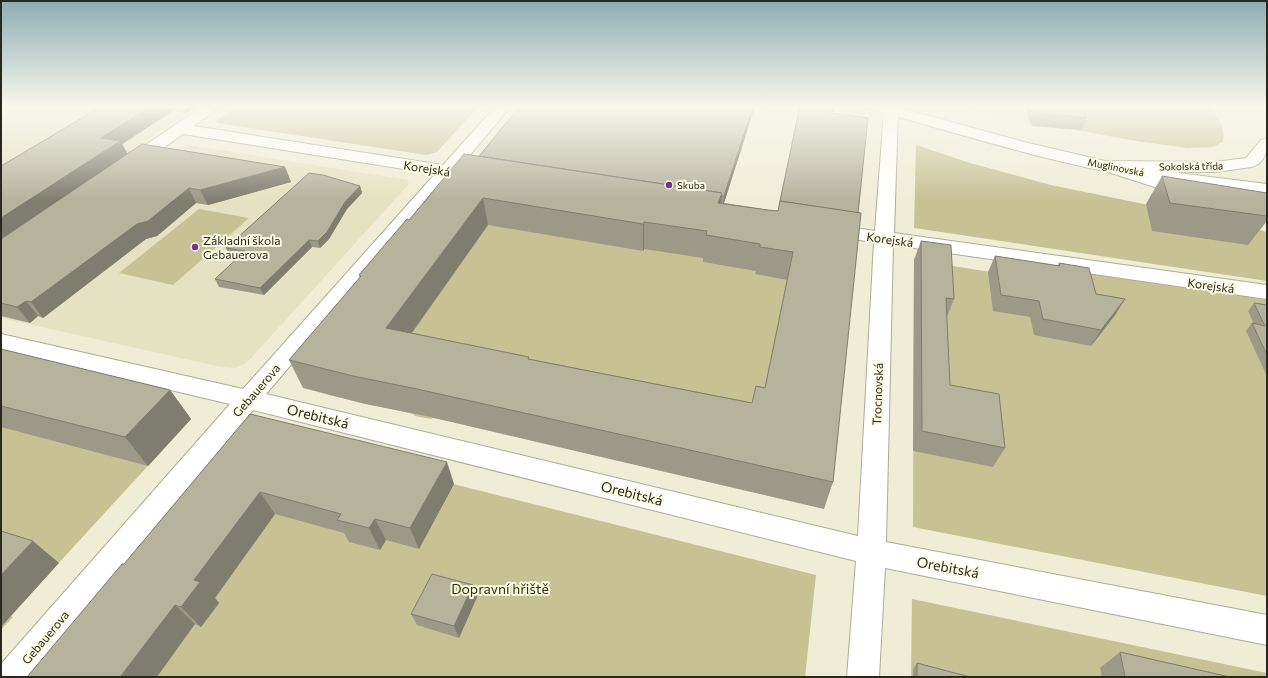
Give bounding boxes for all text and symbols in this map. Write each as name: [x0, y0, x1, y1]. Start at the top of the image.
street label: Muglinovská: [1087, 156, 1145, 178]
street label: Korejská: [403, 157, 451, 179]
street label: Sokolská třída: [1159, 159, 1223, 173]
place label: Skuba: [677, 179, 705, 191]
marker: Skuba: [664, 180, 674, 190]
street label: Korejská: [866, 229, 914, 249]
place label: Základní škola Gebauerova: [203, 233, 280, 261]
marker: Základní škola Gebauerova: [190, 242, 200, 252]
street label: Korejská: [1187, 275, 1235, 295]
street label: Gebauerova: [229, 361, 283, 419]
street label: Trocnovská: [869, 363, 885, 425]
street label: Orebitská: [285, 400, 351, 432]
street label: Orebitská: [599, 477, 665, 509]
street label: Orebitská: [915, 553, 981, 581]
park label: Dopravní hřiště: [451, 580, 549, 597]
street label: Gebauerova: [19, 607, 71, 667]

